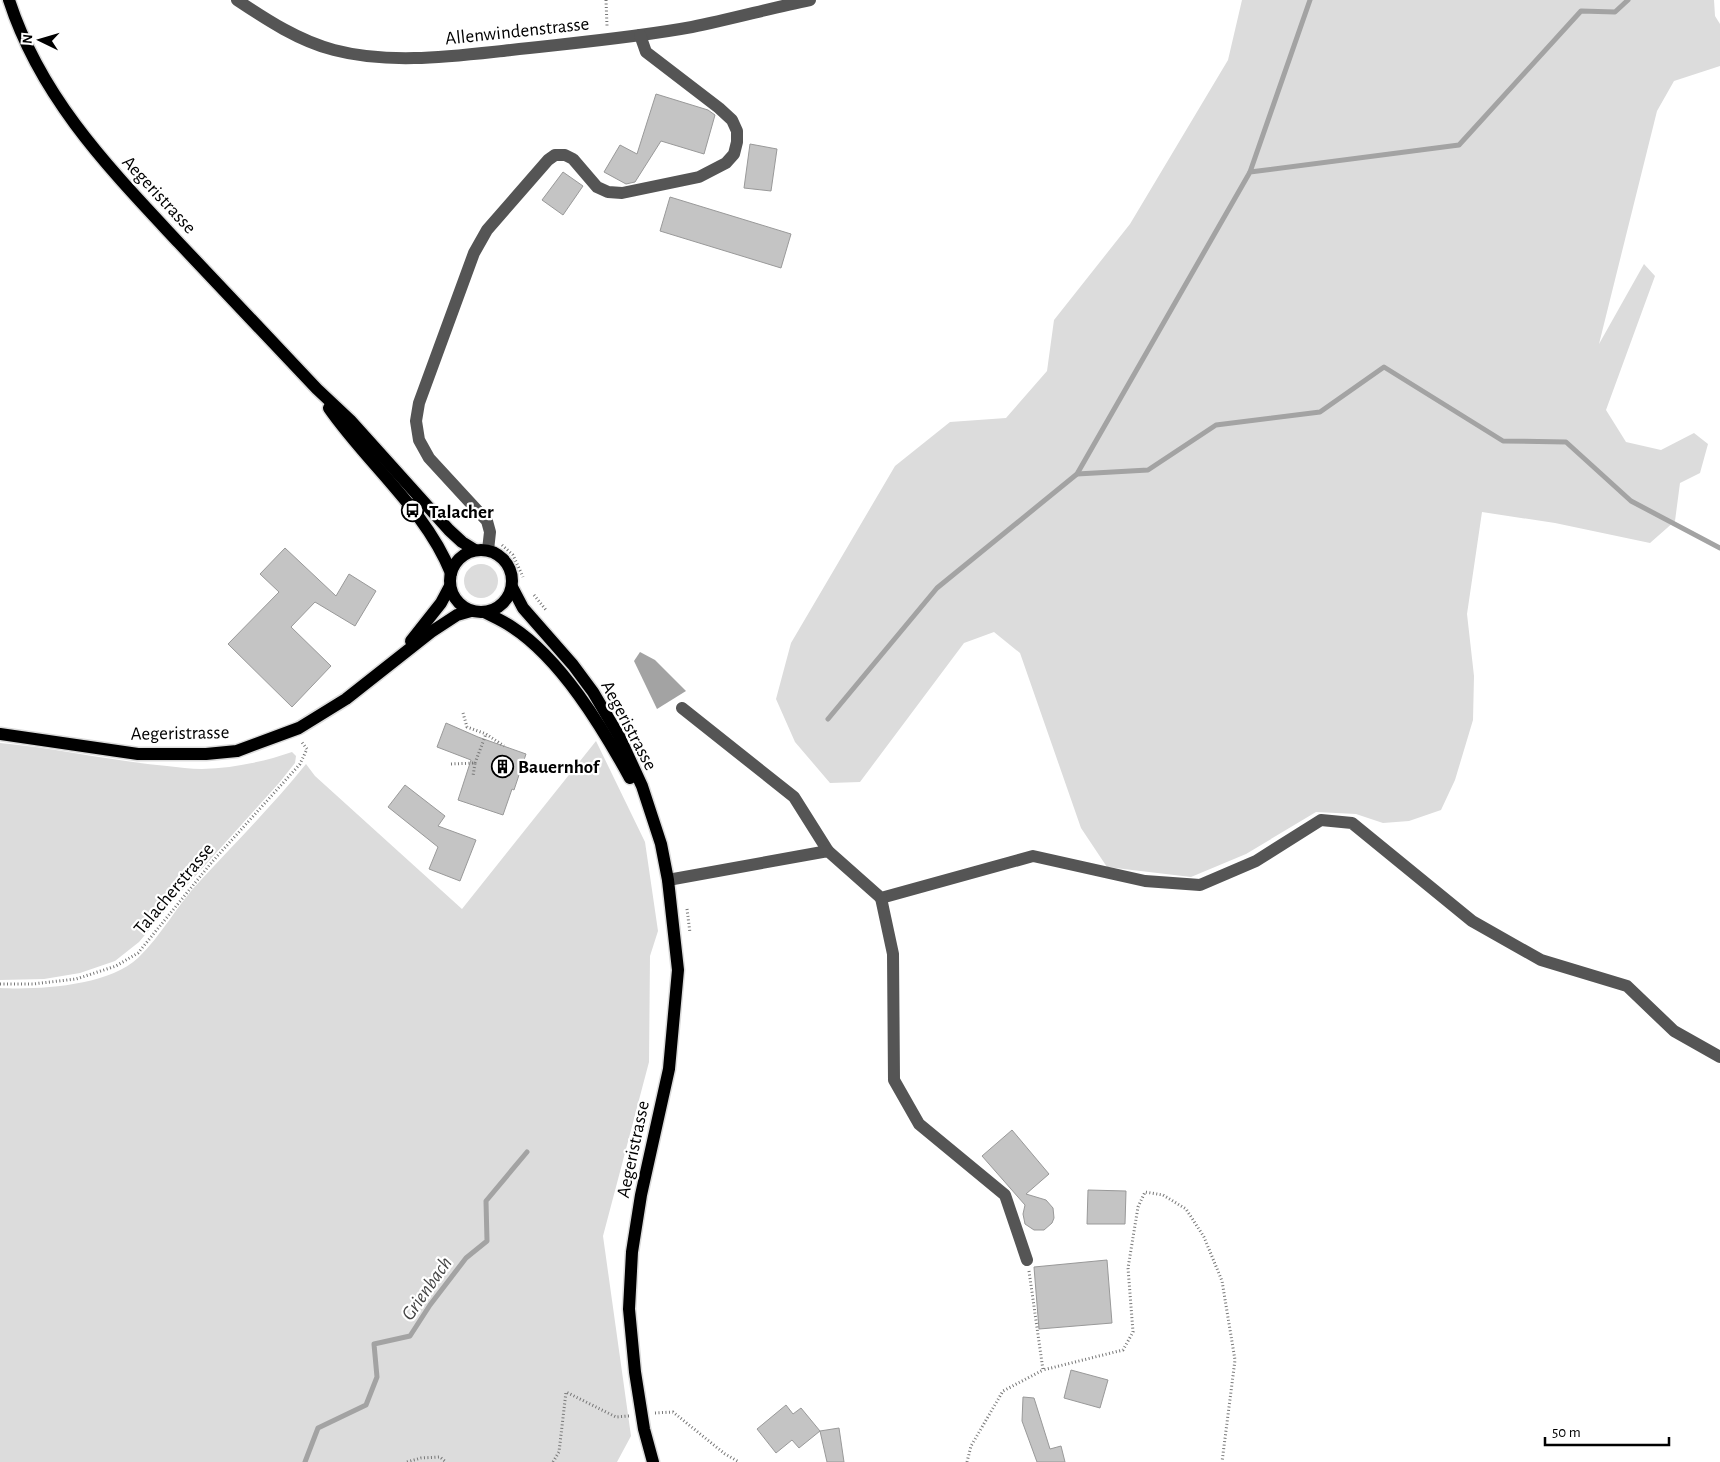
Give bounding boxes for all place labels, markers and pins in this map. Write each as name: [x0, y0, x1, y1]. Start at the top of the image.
bus stop icon: Talacher: [401, 499, 425, 523]
place label: Talacher: [429, 503, 494, 522]
building icon: Bauernhof: [490, 754, 514, 778]
place label: Bauernhof: [518, 758, 601, 777]

